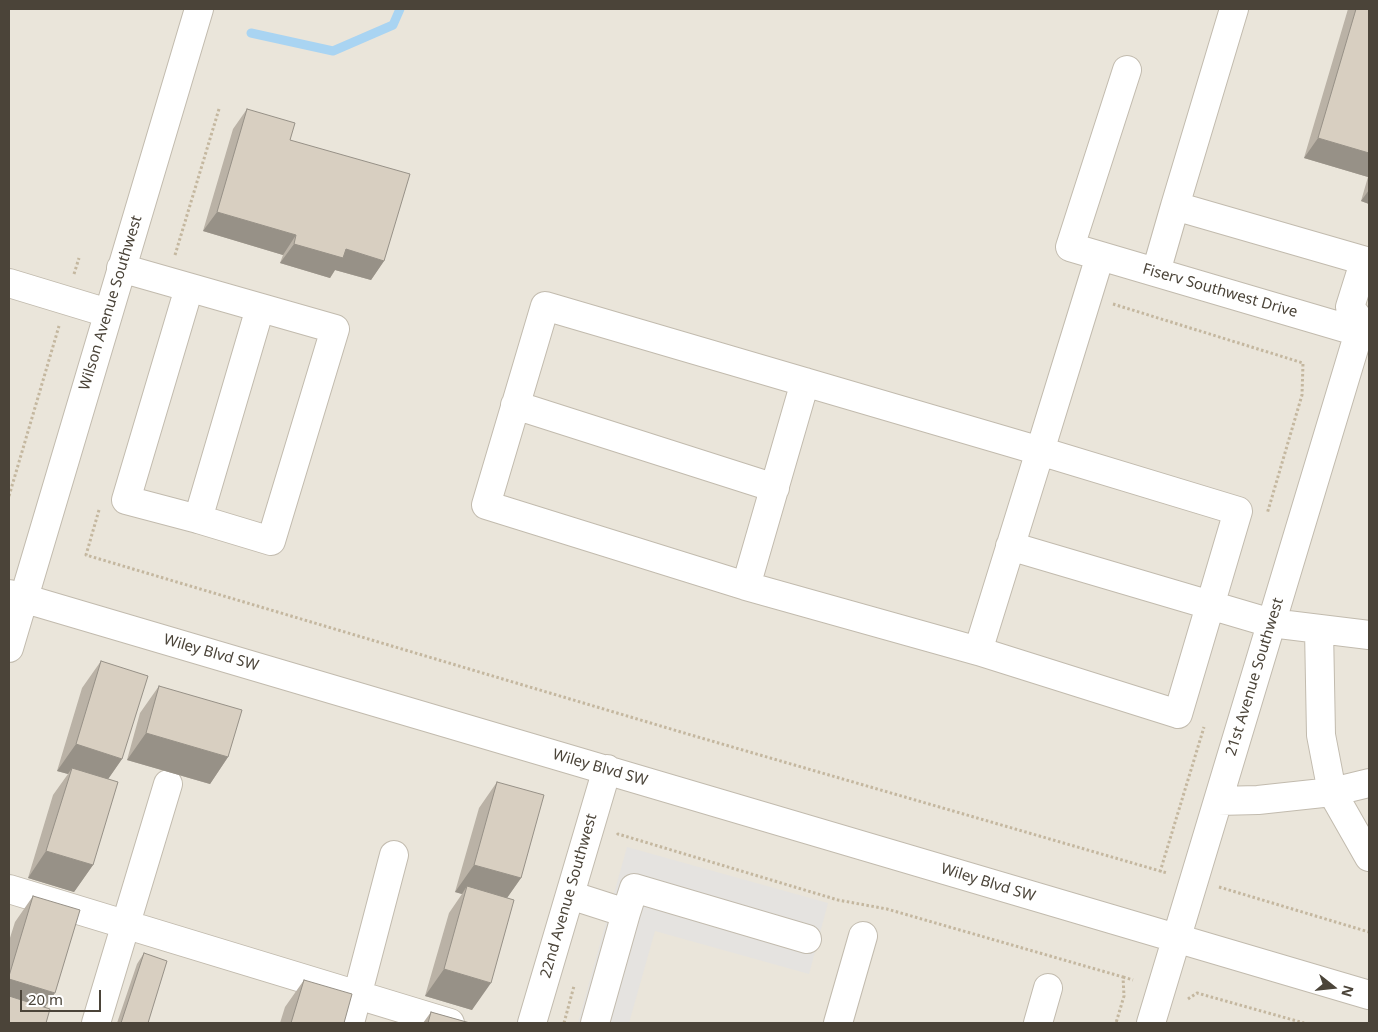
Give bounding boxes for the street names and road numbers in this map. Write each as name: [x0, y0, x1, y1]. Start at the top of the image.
street label: Wilson Avenue Southwest: [76, 213, 146, 393]
street label: Fiserv Southwest Drive: [1141, 260, 1299, 322]
street label: 21st Avenue Southwest: [1222, 596, 1288, 758]
street label: Wiley Blvd SW: [161, 631, 261, 675]
street label: Wiley Blvd SW: [550, 746, 650, 790]
street label: 22nd Avenue Southwest: [537, 812, 601, 980]
street label: Wiley Blvd SW: [939, 860, 1037, 906]

